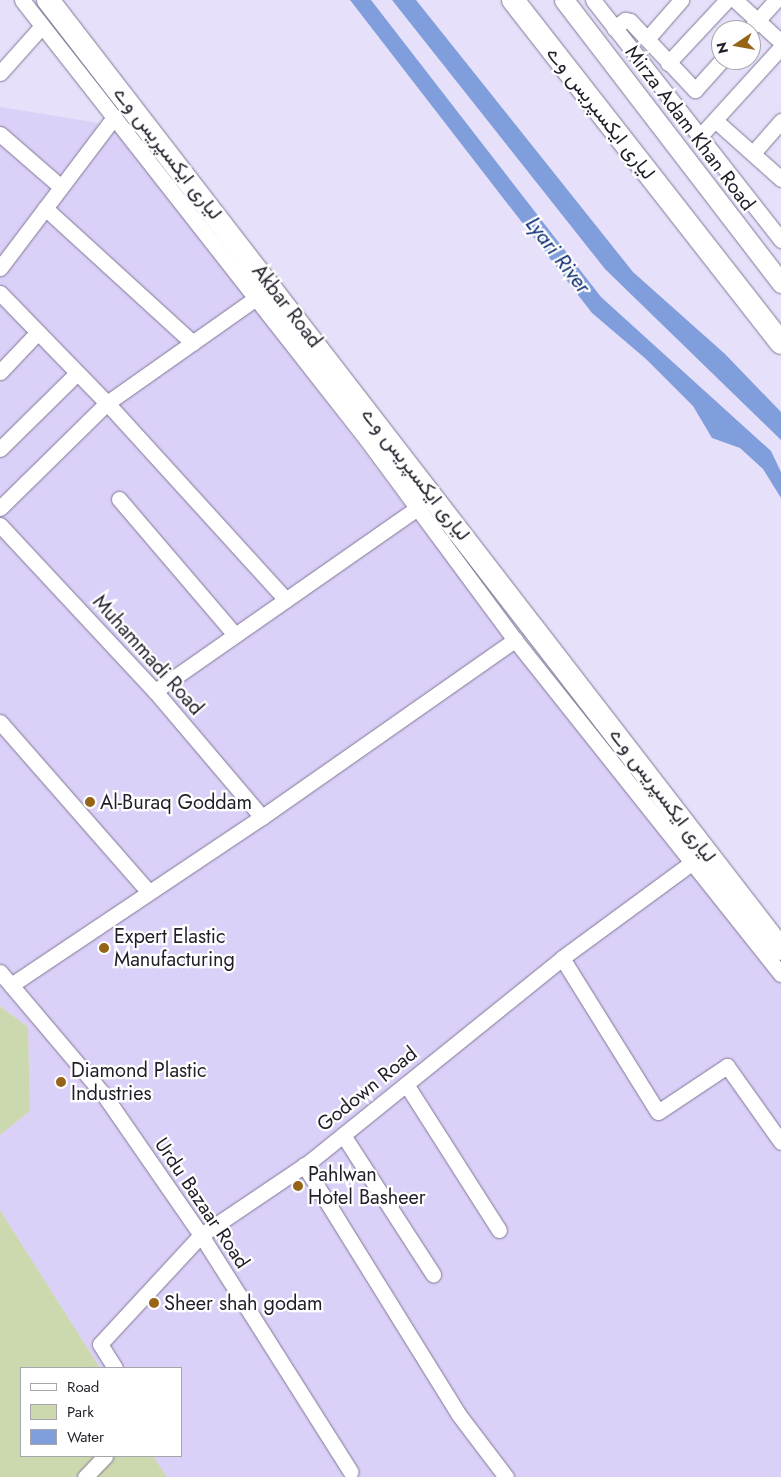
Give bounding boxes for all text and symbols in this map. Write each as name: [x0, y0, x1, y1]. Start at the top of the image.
north arrow: [711, 20, 761, 70]
text: N: [711, 40, 733, 55]
street label: Mirza Adam Khan Road: [620, 41, 760, 215]
street label: لیاری ایکسپریس وے: [542, 42, 660, 184]
street label: لیاری ایکسپریس وے: [109, 82, 227, 224]
water label: Lyari River: [520, 212, 596, 298]
street label: Akbar Road: [247, 260, 327, 352]
street label: لیاری ایکسپریس وے: [357, 403, 475, 545]
street label: Muhammadi Road: [88, 590, 208, 720]
street label: لیاری ایکسپریس وے: [605, 723, 721, 867]
place label: Al-Buraq Goddam: [100, 790, 252, 814]
marker: Al-Buraq Goddam: [84, 796, 96, 808]
place label: Expert Elastic Manufacturing: [114, 924, 235, 971]
marker: Expert Elastic Manufacturing: [98, 942, 110, 954]
street label: Godown Road: [312, 1041, 422, 1137]
place label: Diamond Plastic Industries: [71, 1058, 207, 1105]
marker: Diamond Plastic Industries: [55, 1076, 67, 1088]
street label: Urdu Bazaar Road: [149, 1133, 255, 1273]
place label: Pahlwan Hotel Basheer: [308, 1162, 426, 1209]
marker: Pahlwan Hotel Basheer: [292, 1180, 304, 1192]
place label: Sheer shah godam: [164, 1291, 323, 1315]
marker: Sheer shah godam: [148, 1297, 160, 1309]
legend: [20, 1367, 182, 1457]
text: Road: [67, 1376, 99, 1398]
text: Park: [67, 1401, 94, 1423]
text: Water: [67, 1426, 104, 1448]

